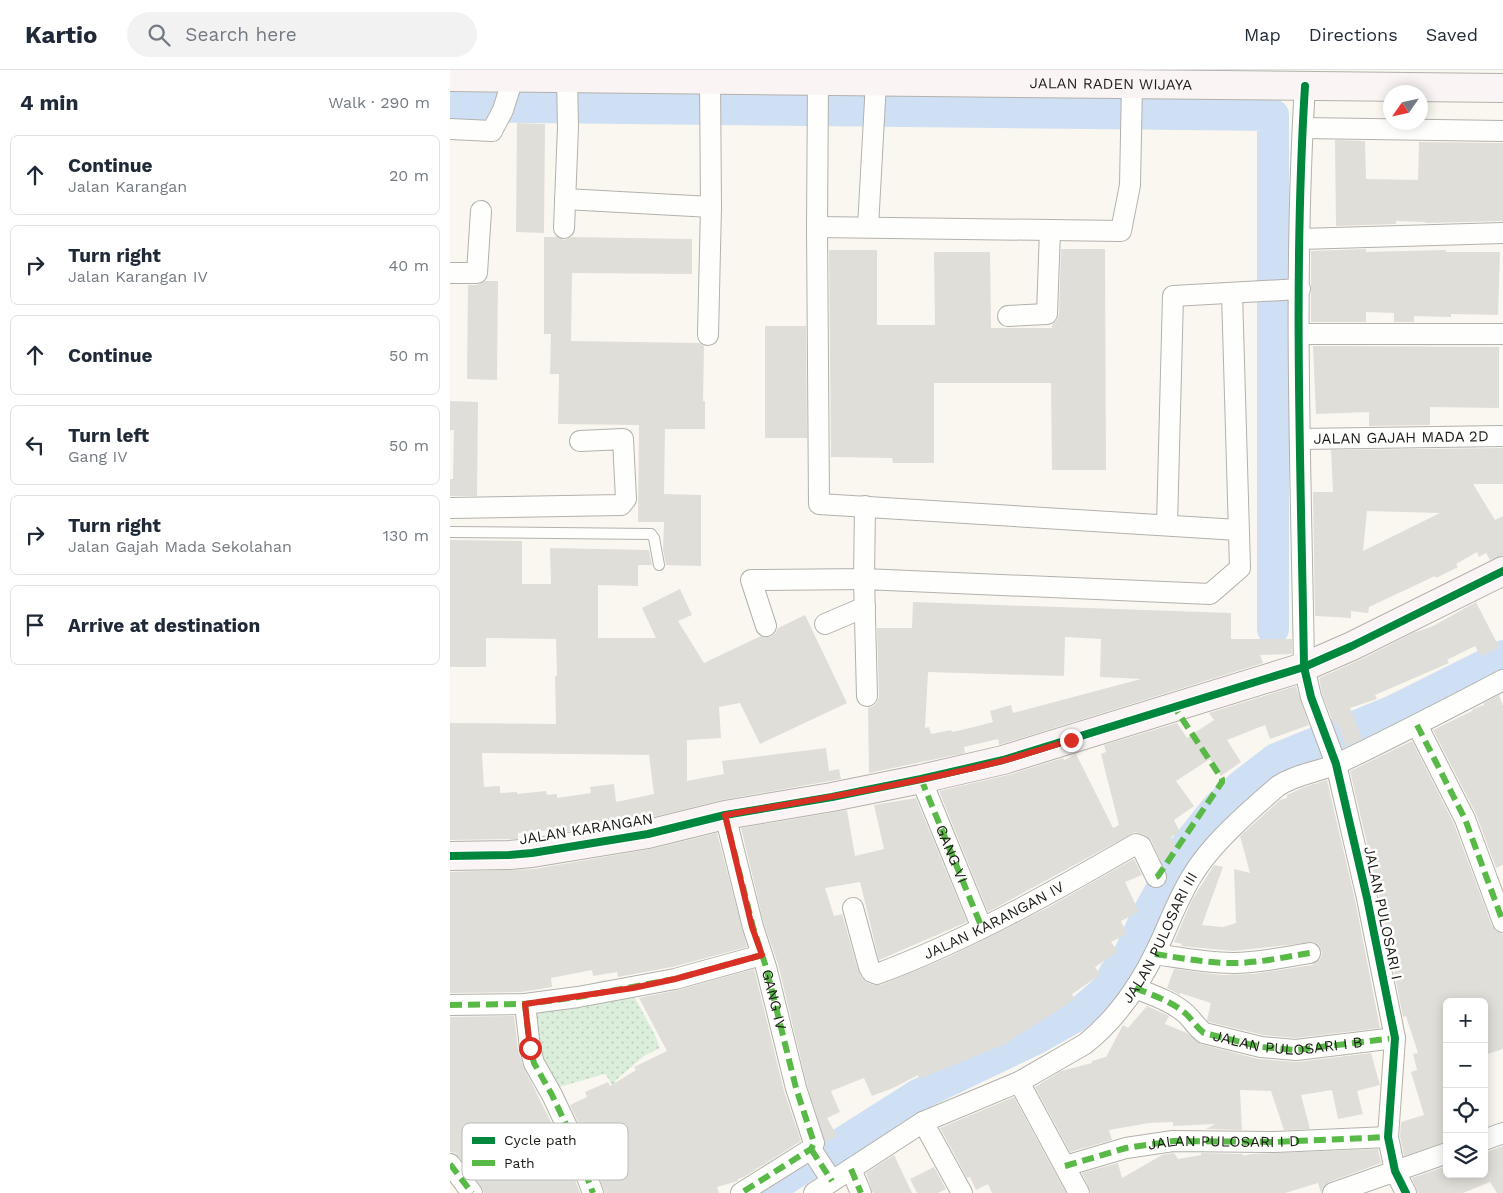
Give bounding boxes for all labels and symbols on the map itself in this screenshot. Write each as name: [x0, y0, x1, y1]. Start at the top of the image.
street label: JALAN RADEN WIJAYA: [1030, 74, 1192, 94]
north arrow: [1383, 85, 1428, 130]
street label: JALAN GAJAH MADA 2D: [1313, 427, 1489, 448]
route end: [1060, 729, 1083, 752]
street label: JALAN KARANGAN: [518, 810, 654, 848]
street label: GANG VI: [932, 822, 972, 886]
street label: JALAN PULOSARI I: [1360, 845, 1406, 981]
street label: JALAN PULOSARI III: [1118, 869, 1201, 1006]
street label: JALAN KARANGAN IV: [921, 878, 1068, 963]
street label: GANG IV: [758, 967, 790, 1032]
street label: JALAN PULOSARI I B: [1211, 1027, 1364, 1059]
route start: [519, 1037, 542, 1060]
legend: [462, 1123, 628, 1180]
text: Cycle path: [504, 1132, 577, 1148]
street label: JALAN PULOSARI I D: [1147, 1132, 1300, 1154]
text: Path: [504, 1155, 535, 1171]

